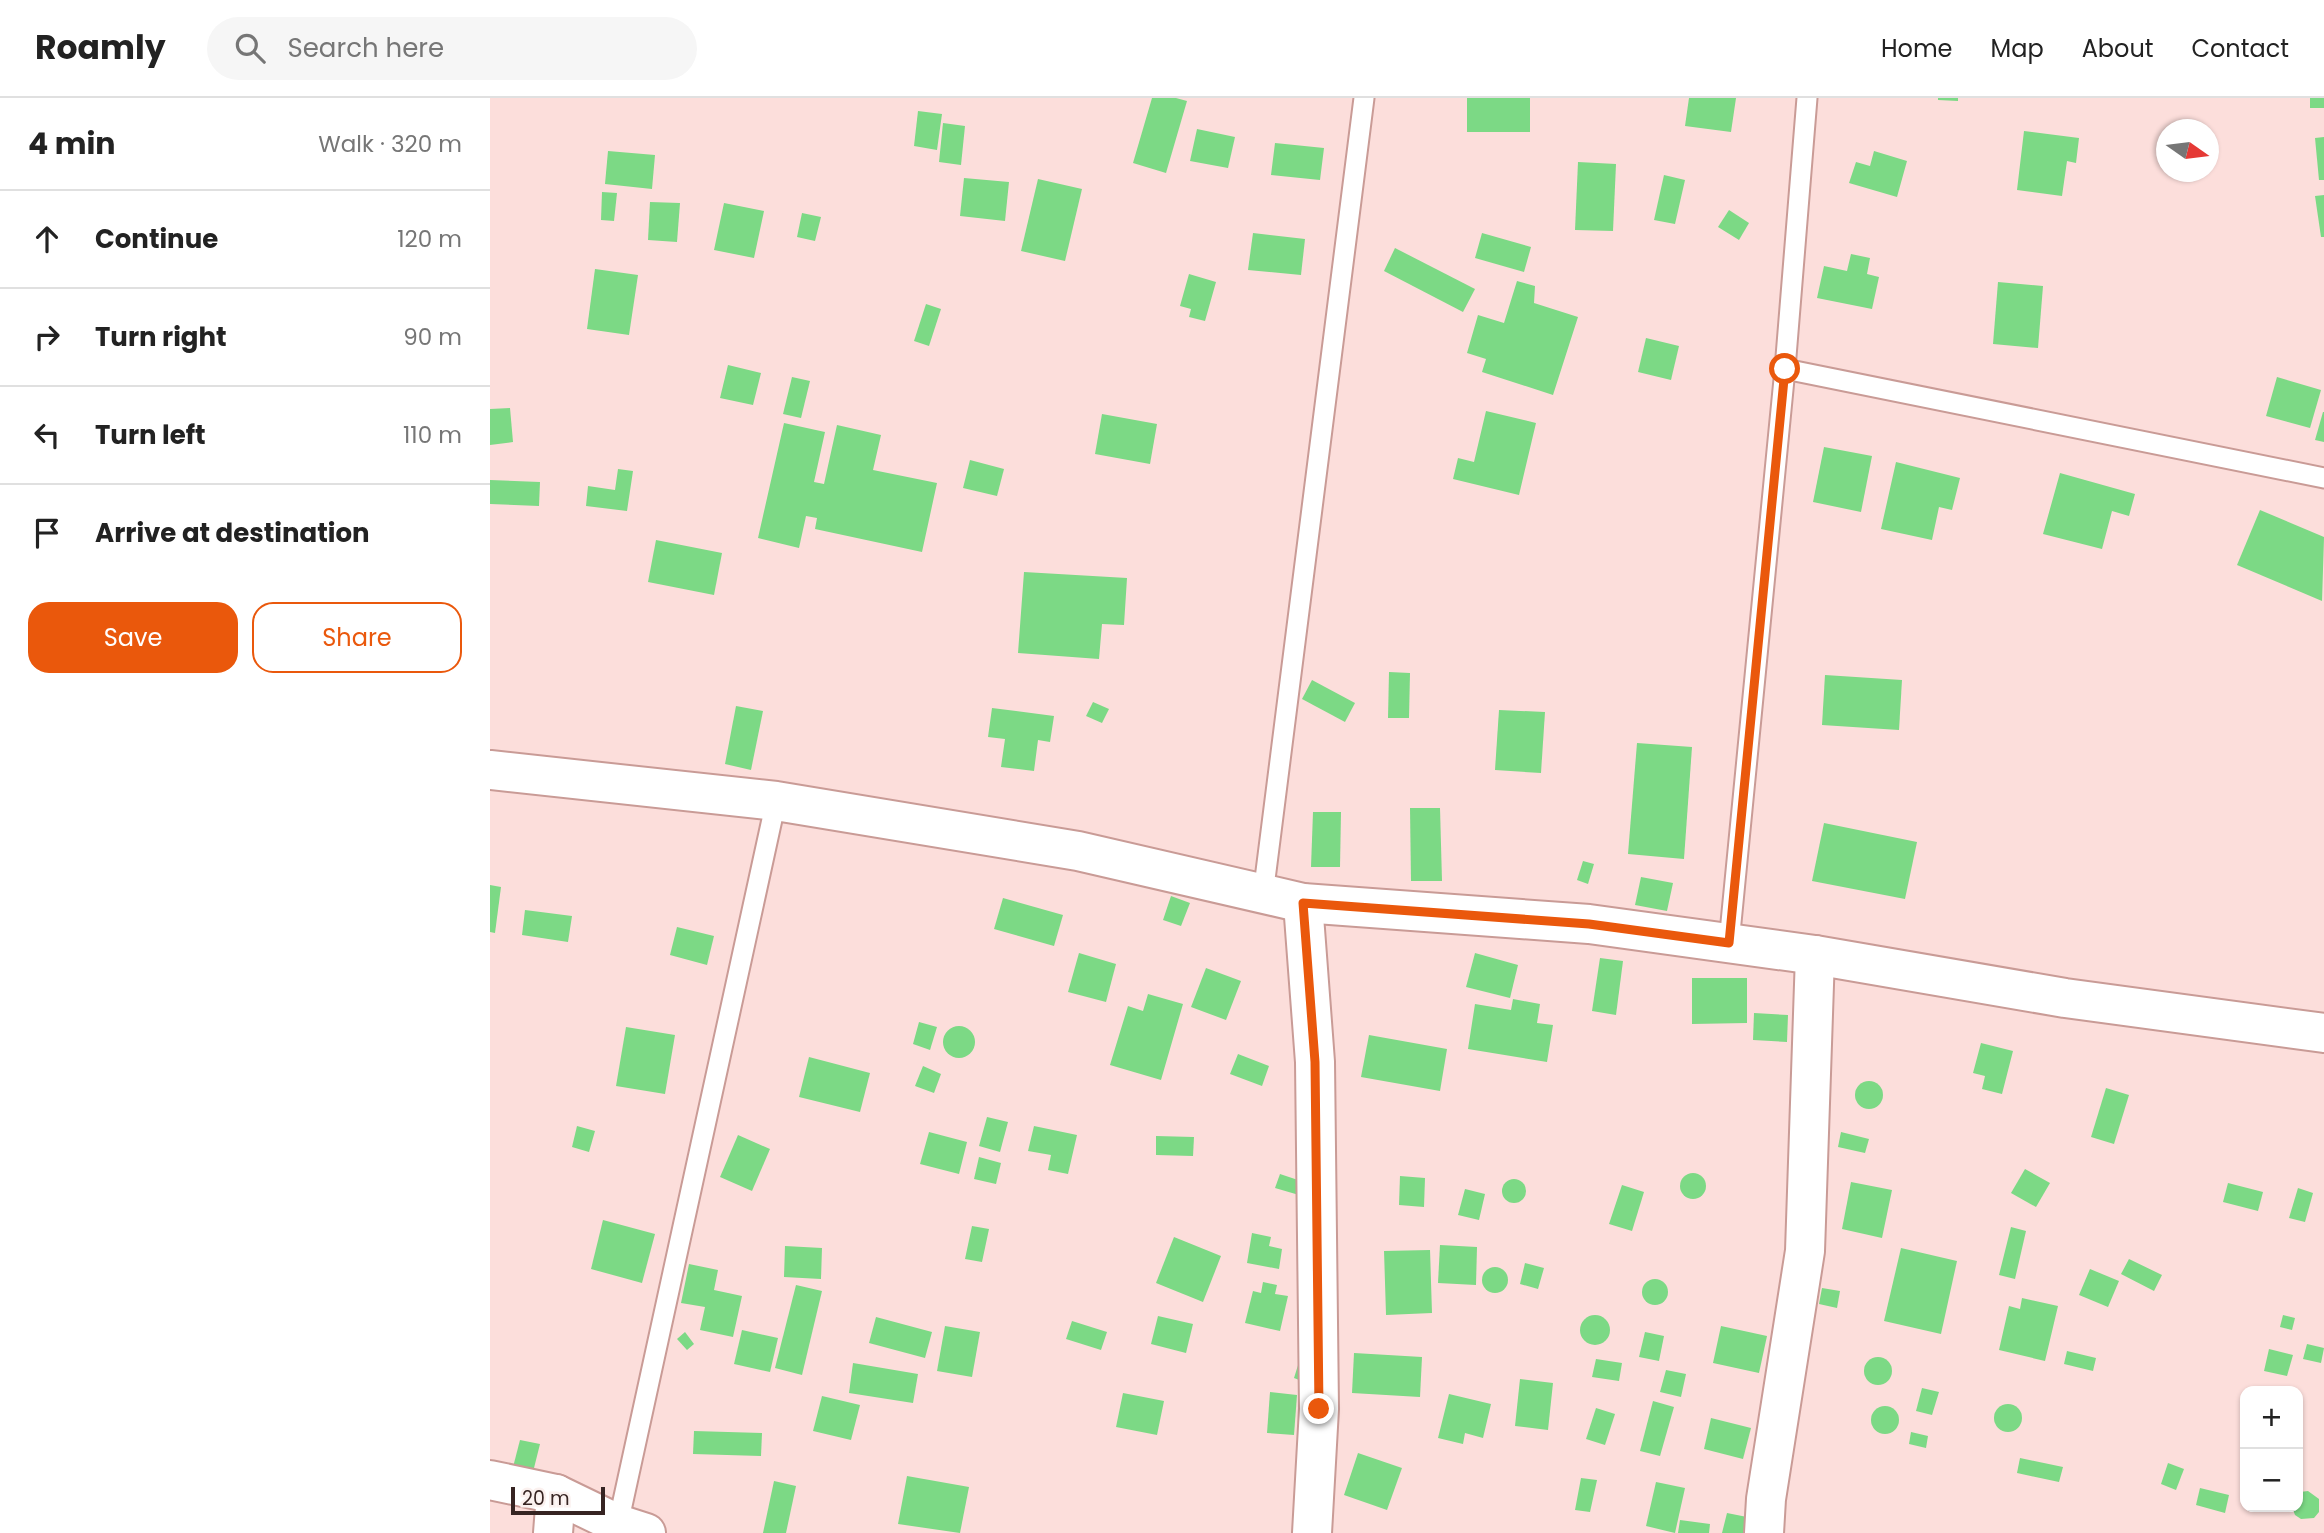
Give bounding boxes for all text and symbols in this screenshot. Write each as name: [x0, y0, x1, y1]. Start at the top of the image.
search box: [207, 17, 697, 80]
text: Roamly: [35, 24, 165, 71]
icon: search: [231, 29, 269, 67]
text: Search here: [287, 30, 444, 66]
text: Home: [1881, 32, 1953, 65]
text: Map: [1991, 32, 2044, 65]
text: About: [2082, 32, 2153, 65]
text: Contact: [2191, 32, 2289, 65]
north arrow: [2156, 119, 2219, 182]
text: 4 min: [28, 122, 116, 165]
text: Walk · 320 m: [318, 128, 462, 160]
icon: ahead: [28, 220, 66, 258]
text: Continue: [95, 221, 218, 257]
text: 120 m: [397, 223, 462, 255]
icon: right: [28, 318, 66, 356]
text: Turn right: [95, 319, 227, 355]
text: 90 m: [403, 321, 462, 353]
route start: [1769, 353, 1800, 384]
icon: left: [28, 416, 66, 454]
text: Turn left: [95, 417, 206, 453]
text: 110 m: [403, 419, 462, 451]
icon: arrive: [28, 514, 66, 552]
text: Arrive at destination: [95, 515, 370, 551]
button: Save: [28, 602, 238, 673]
button: Share: [252, 602, 462, 673]
map controls: [2240, 1386, 2303, 1512]
button: +: [2240, 1386, 2303, 1449]
route end: [1303, 1393, 1334, 1424]
button: −: [2240, 1449, 2303, 1512]
scale bar: [511, 1484, 606, 1516]
text: 20 m: [522, 1485, 570, 1512]

